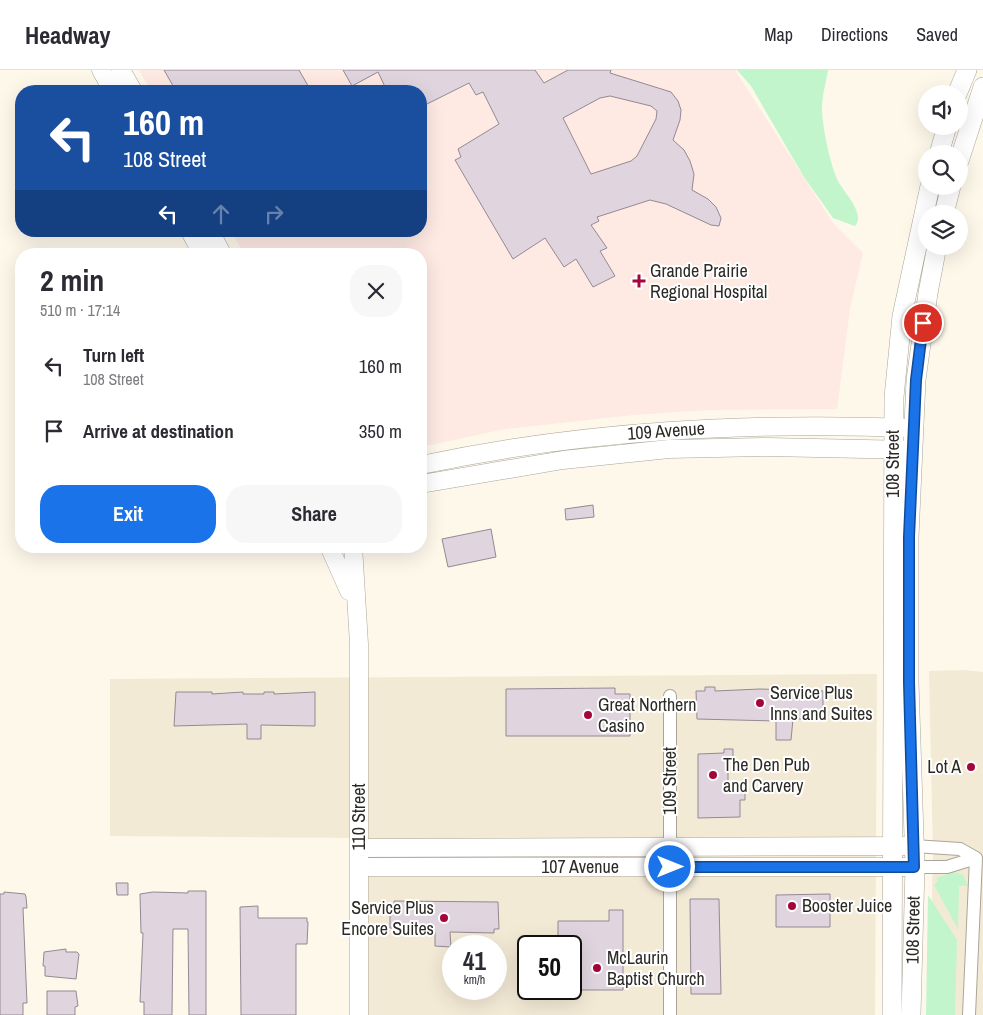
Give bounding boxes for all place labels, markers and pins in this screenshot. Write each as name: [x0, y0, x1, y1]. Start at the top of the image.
place label: Grande Prairie Regional Hospital: [650, 258, 767, 304]
marker: Grande Prairie Regional Hospital: [632, 274, 646, 288]
pin: [902, 302, 944, 344]
place label: Service Plus Inns and Suites: [770, 680, 873, 726]
place label: Great Northern Casino: [598, 692, 696, 738]
marker: Service Plus Inns and Suites: [754, 697, 766, 709]
marker: Great Northern Casino: [582, 709, 594, 721]
place label: The Den Pub and Carvery: [723, 752, 810, 798]
place label: Lot A: [927, 754, 961, 779]
marker: Lot A: [965, 761, 977, 773]
marker: The Den Pub and Carvery: [707, 769, 719, 781]
place label: Booster Juice: [802, 893, 892, 918]
place label: Service Plus Encore Suites: [341, 895, 434, 941]
marker: Booster Juice: [786, 900, 798, 912]
marker: Service Plus Encore Suites: [438, 912, 450, 924]
place label: McLaurin Baptist Church: [607, 945, 705, 991]
marker: McLaurin Baptist Church: [591, 962, 603, 974]

